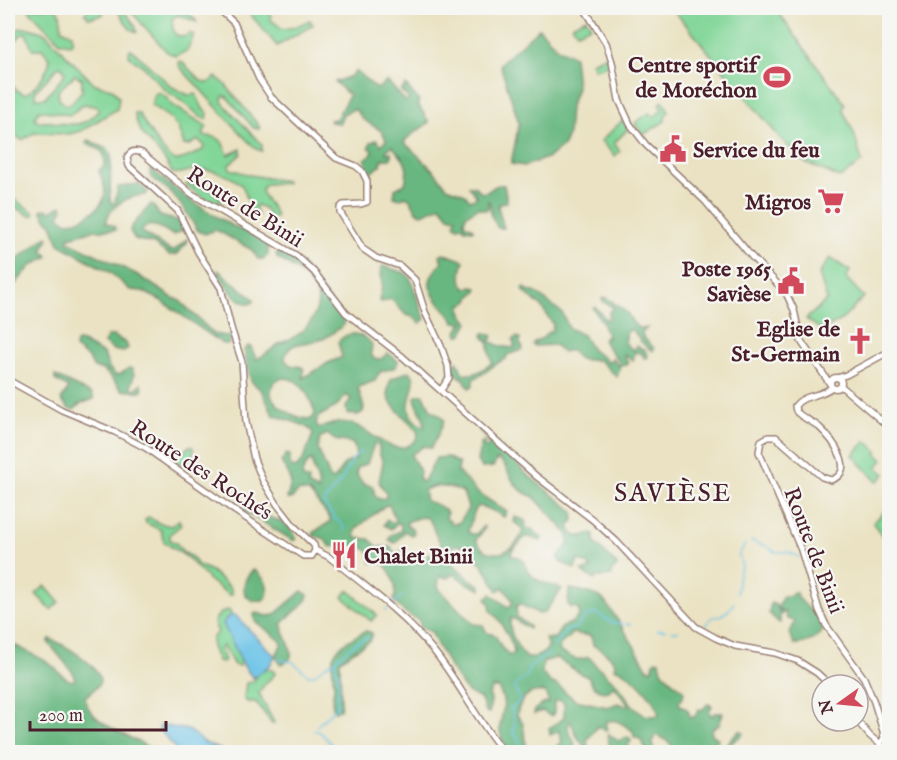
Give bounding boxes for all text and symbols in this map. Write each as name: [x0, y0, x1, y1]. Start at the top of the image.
place label: Centre sportif de Moréchon: [628, 52, 761, 105]
sports icon: Centre sportif de Moréchon: [762, 62, 792, 92]
public building icon: Service du feu: [658, 134, 688, 164]
place label: Service du feu: [693, 137, 820, 165]
street label: Route de Binii: [181, 161, 309, 255]
supermarket icon: Migros: [816, 186, 846, 216]
place label: Migros: [745, 189, 811, 217]
place label: Poste 1965 Savièse: [682, 256, 771, 309]
public building icon: Poste 1965 Savièse: [776, 266, 806, 296]
place label: Eglise de St-Germain: [731, 316, 840, 369]
church icon: Eglise de St-Germain: [845, 326, 875, 356]
street label: Route des Rochés: [124, 414, 277, 527]
district label: SAVIÈSE: [614, 477, 732, 510]
street label: Route de Binii: [776, 484, 850, 618]
restaurant icon: Chalet Binii: [329, 540, 359, 570]
place label: Chalet Binii: [364, 543, 473, 571]
north arrow: [810, 673, 870, 733]
scale bar: [30, 694, 166, 732]
text: N: [816, 697, 839, 717]
text: 200 m: [39, 705, 83, 728]

